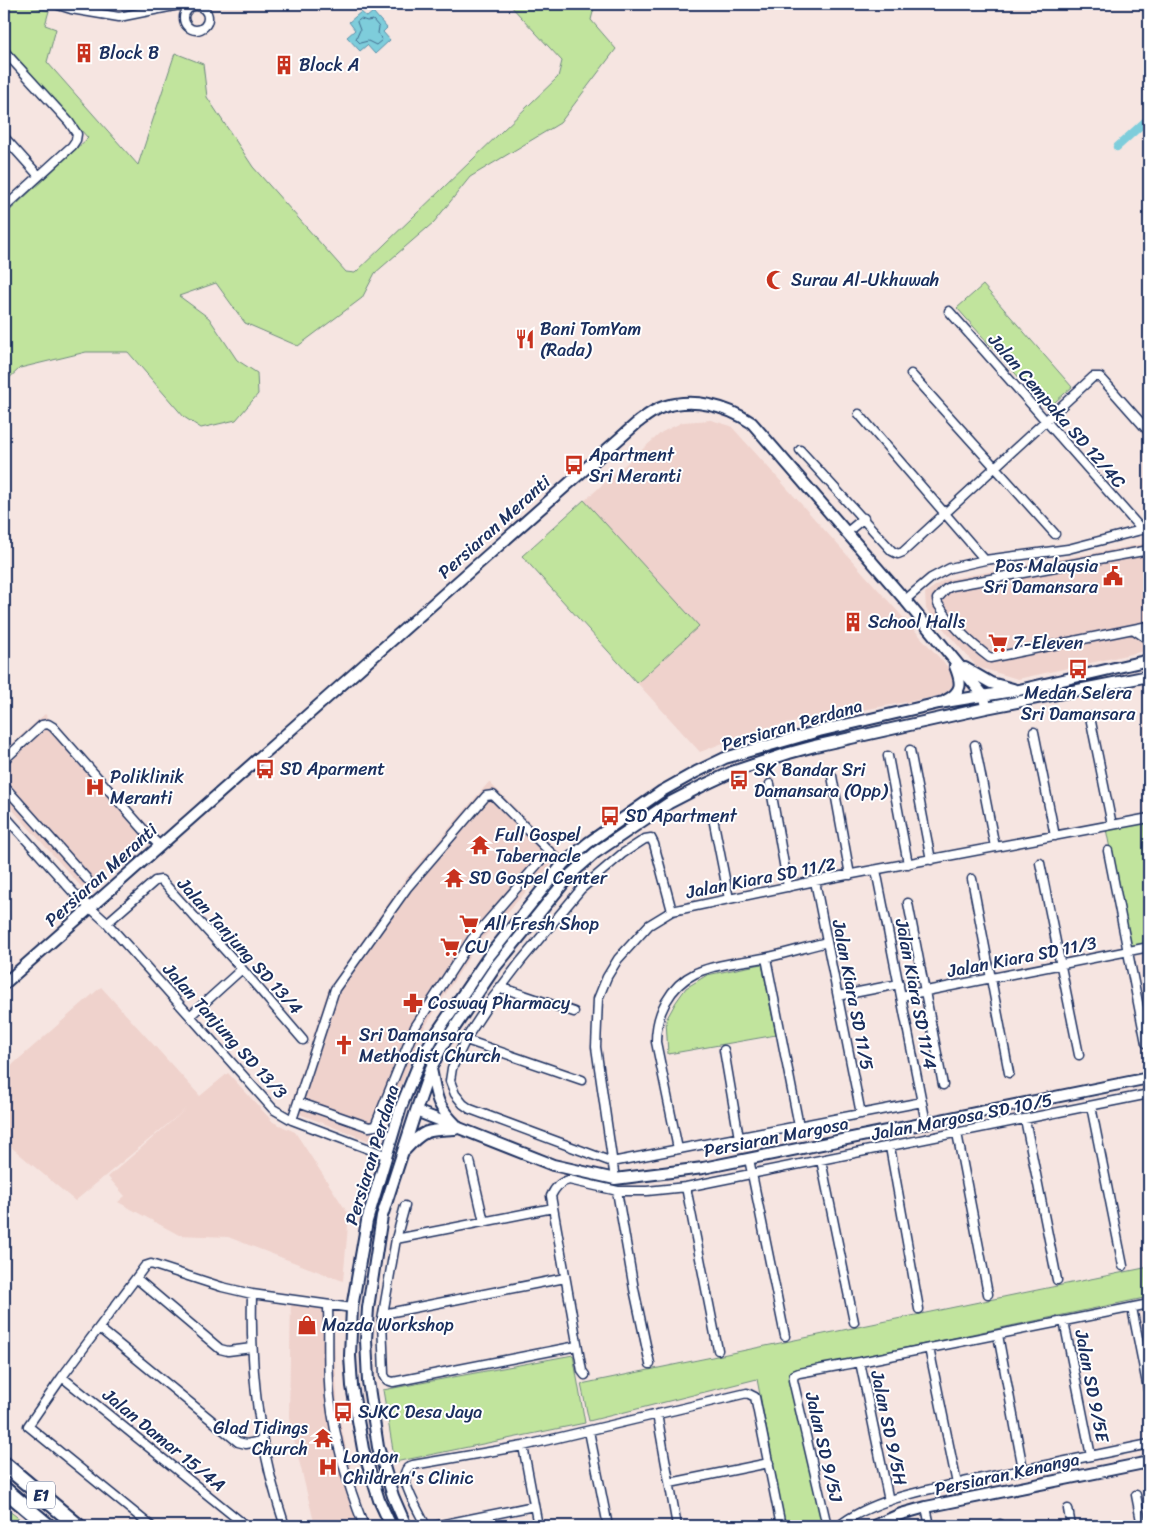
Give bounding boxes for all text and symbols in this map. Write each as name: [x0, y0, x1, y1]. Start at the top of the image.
place label: Block B: [99, 37, 159, 69]
building icon: Block B: [73, 42, 95, 64]
place label: Block A: [299, 49, 360, 81]
building icon: Block A: [273, 54, 295, 76]
place label: Surau Al-Ukhuwah: [791, 264, 939, 296]
mosque icon: Surau Al-Ukhuwah: [765, 269, 787, 291]
place label: Bani TomYam (Rada): [540, 313, 641, 366]
street label: Jalan Cempaka SD 12/4C: [979, 325, 1134, 497]
restaurant icon: Bani TomYam (Rada): [514, 328, 536, 350]
place label: Apartment Sri Meranti: [588, 439, 682, 492]
bus stop icon: Apartment Sri Meranti: [563, 454, 585, 476]
street label: Persiaran Meranti: [430, 466, 559, 587]
place label: Pos Malaysia Sri Damansara: [984, 550, 1099, 603]
public building icon: Pos Malaysia Sri Damansara: [1102, 565, 1124, 587]
place label: School Halls: [868, 606, 966, 638]
building icon: School Halls: [842, 611, 864, 633]
place label: 7-Eleven: [1013, 627, 1084, 659]
supermarket icon: 7-Eleven: [987, 632, 1009, 654]
bus stop icon: Medan Selera Sri Damansara: [1067, 658, 1089, 680]
place label: Medan Selera Sri Damansara: [1021, 677, 1136, 730]
street label: Persiaran Perdana: [718, 690, 866, 760]
place label: SD Aparment: [280, 753, 385, 785]
place label: SK Bandar Sri Damansara (Opp): [754, 754, 889, 807]
bus stop icon: SD Aparment: [254, 758, 276, 780]
place label: Poliklinik Meranti: [110, 761, 184, 814]
bus stop icon: SK Bandar Sri Damansara (Opp): [728, 769, 750, 791]
hospital icon: Poliklinik Meranti: [84, 776, 106, 798]
place label: SD Apartment: [625, 800, 738, 832]
bus stop icon: SD Apartment: [599, 805, 621, 827]
street label: Persiaran Meranti: [37, 814, 166, 935]
place label: Full Gospel Tabernacle: [495, 819, 581, 872]
temple icon: Full Gospel Tabernacle: [469, 834, 491, 856]
street label: Jalan Kiara SD 11/2: [682, 848, 839, 908]
place label: SD Gospel Center: [469, 862, 609, 894]
temple icon: SD Gospel Center: [443, 867, 465, 889]
street label: Jalan Tanjung SD 13/4: [168, 869, 311, 1022]
place label: All Fresh Shop: [483, 908, 599, 940]
supermarket icon: All Fresh Shop: [458, 913, 480, 935]
street label: Jalan Kiara SD 11/4: [886, 915, 946, 1072]
street label: Jalan Kiara SD 11/5: [823, 916, 883, 1073]
street label: Jalan Kiara SD 11/3: [944, 927, 1099, 987]
place label: CU: [465, 931, 489, 963]
supermarket icon: CU: [439, 936, 461, 958]
street label: Jalan Tanjung SD 13/3: [154, 955, 295, 1107]
place label: Cosway Pharmacy: [428, 987, 571, 1019]
pharmacy icon: Cosway Pharmacy: [402, 992, 424, 1014]
place label: Sri Damansara Methodist Church: [359, 1019, 501, 1072]
church icon: Sri Damansara Methodist Church: [333, 1034, 355, 1056]
street label: Persiaran Perdana: [335, 1081, 409, 1229]
street label: Jalan Margosa SD 10/5: [868, 1084, 1055, 1150]
street label: Persiaran Margosa: [701, 1107, 851, 1167]
place label: Mazda Workshop: [322, 1309, 454, 1341]
shop icon: Mazda Workshop: [296, 1314, 318, 1336]
street label: Jalan SD 9/5E: [1065, 1326, 1119, 1446]
street label: Jalan SD 9/5H: [861, 1367, 917, 1489]
street label: Jalan Damar 15/4A: [94, 1379, 233, 1500]
street label: Jalan SD 9/5J: [796, 1388, 852, 1506]
place label: SJKC Desa Jaya: [358, 1396, 482, 1428]
bus stop icon: SJKC Desa Jaya: [332, 1401, 354, 1423]
place label: Glad Tidings Church: [213, 1412, 309, 1465]
temple icon: Glad Tidings Church: [312, 1427, 334, 1449]
place label: London Children's Clinic: [343, 1441, 473, 1494]
street label: Persiaran Kenanga: [932, 1443, 1082, 1505]
hospital icon: London Children's Clinic: [317, 1456, 339, 1478]
road number: E1: [27, 1482, 55, 1508]

